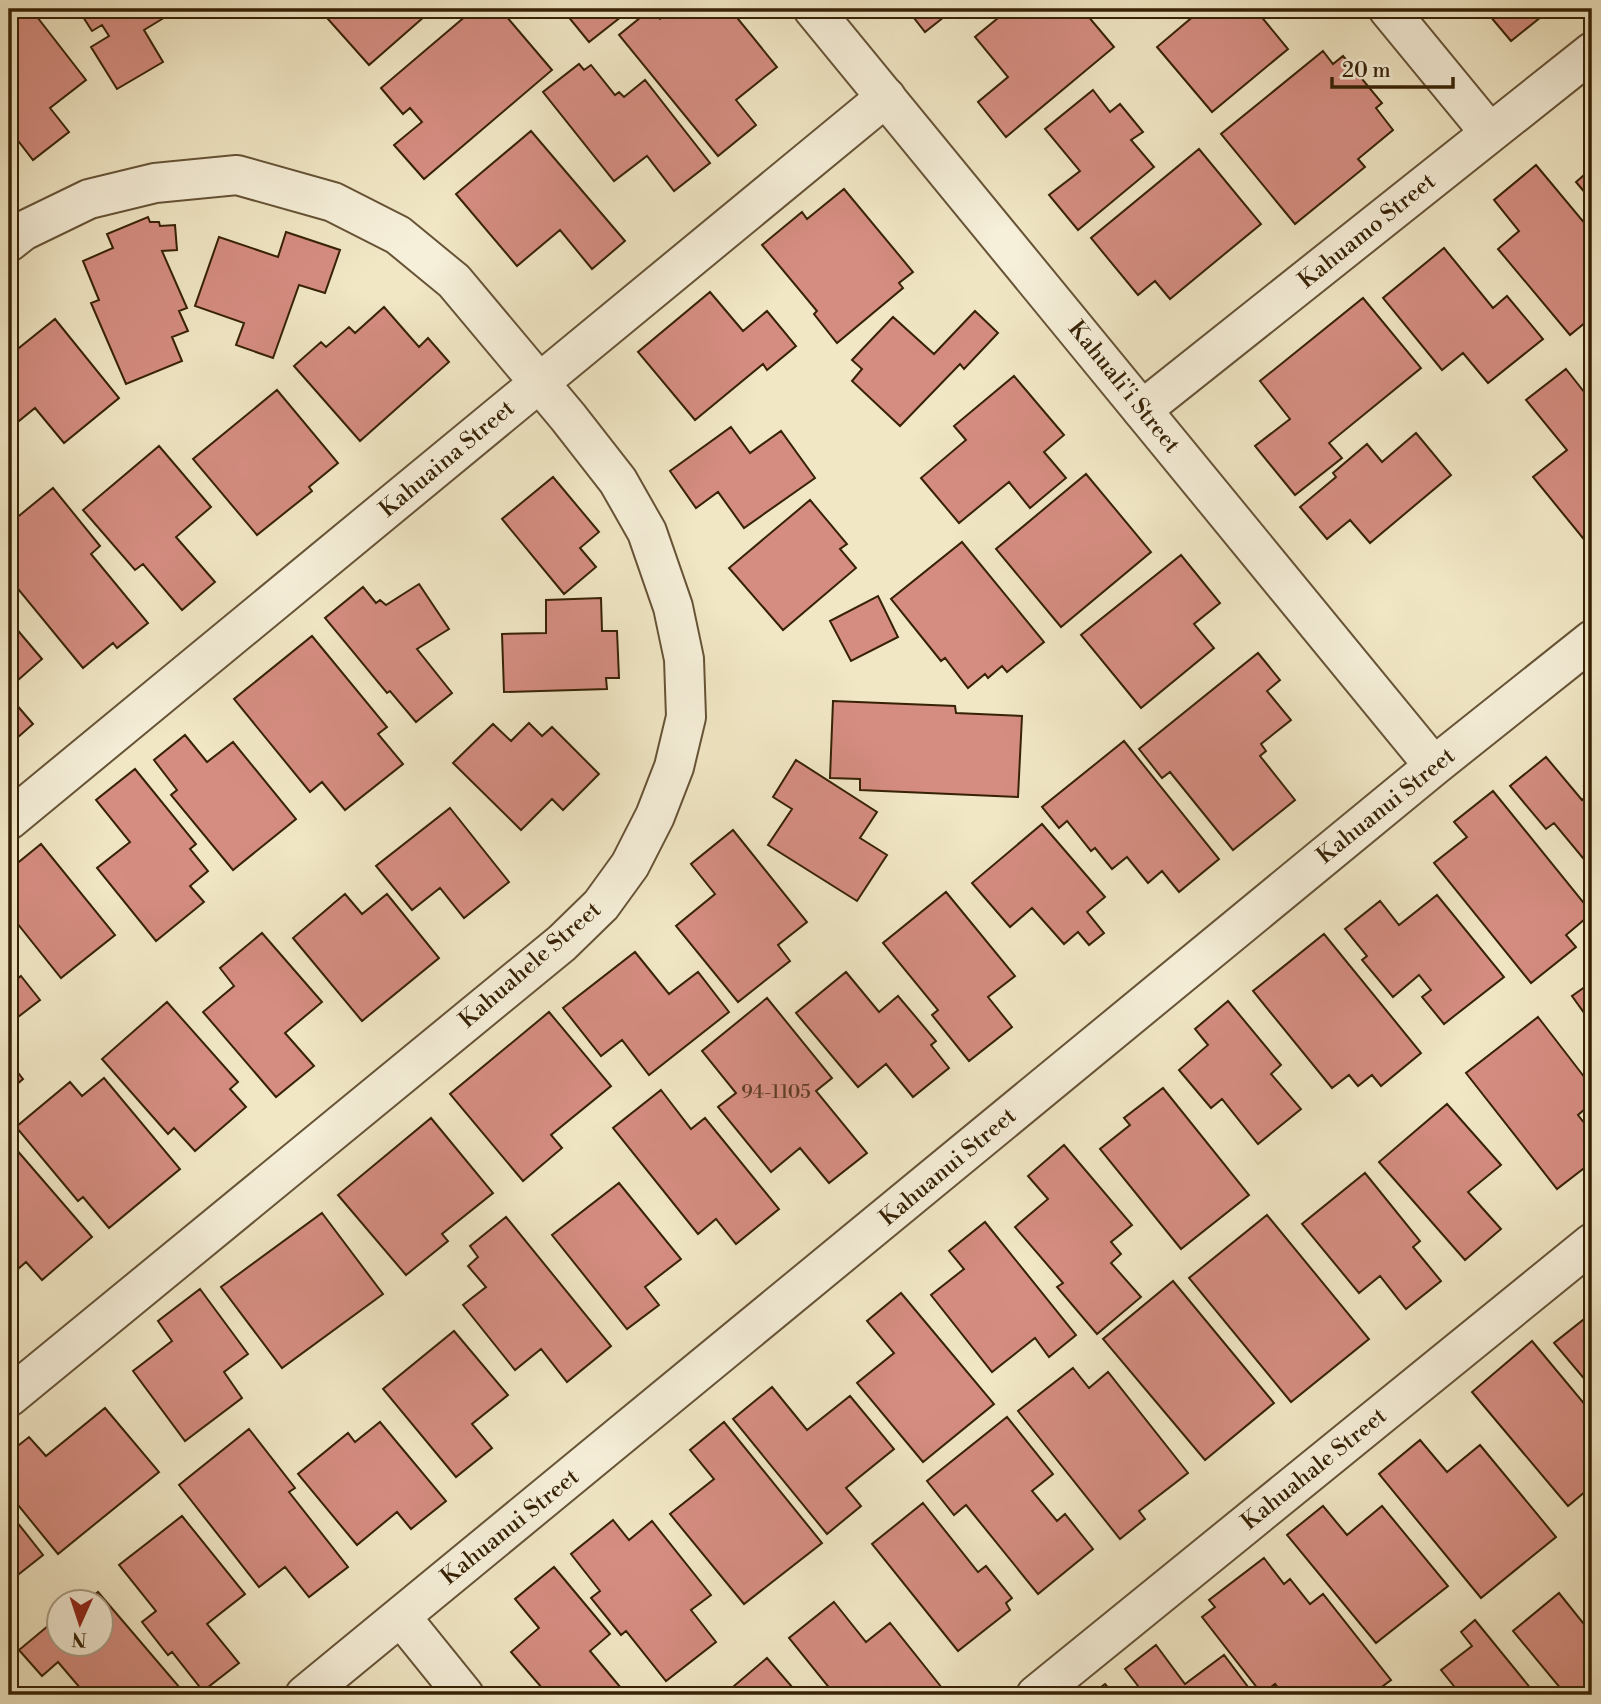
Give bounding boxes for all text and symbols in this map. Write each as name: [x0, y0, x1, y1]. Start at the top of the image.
scale bar: [1332, 46, 1452, 90]
text: 20 m: [1342, 58, 1391, 84]
street label: Kahuamo Street: [1293, 167, 1441, 295]
street label: Kahuali'i Street: [1062, 315, 1186, 459]
street label: Kahuaina Street: [374, 394, 520, 524]
street label: Kahuanui Street: [1311, 742, 1461, 870]
street label: Kahuahele Street: [453, 896, 607, 1034]
house number: 94-1105: [741, 1080, 811, 1104]
street label: Kahuanui Street: [874, 1102, 1022, 1232]
street label: Kahuahale Street: [1236, 1402, 1392, 1536]
street label: Kahuanui Street: [435, 1463, 585, 1591]
north arrow: [46, 1588, 116, 1658]
text: N: [71, 1627, 87, 1651]

